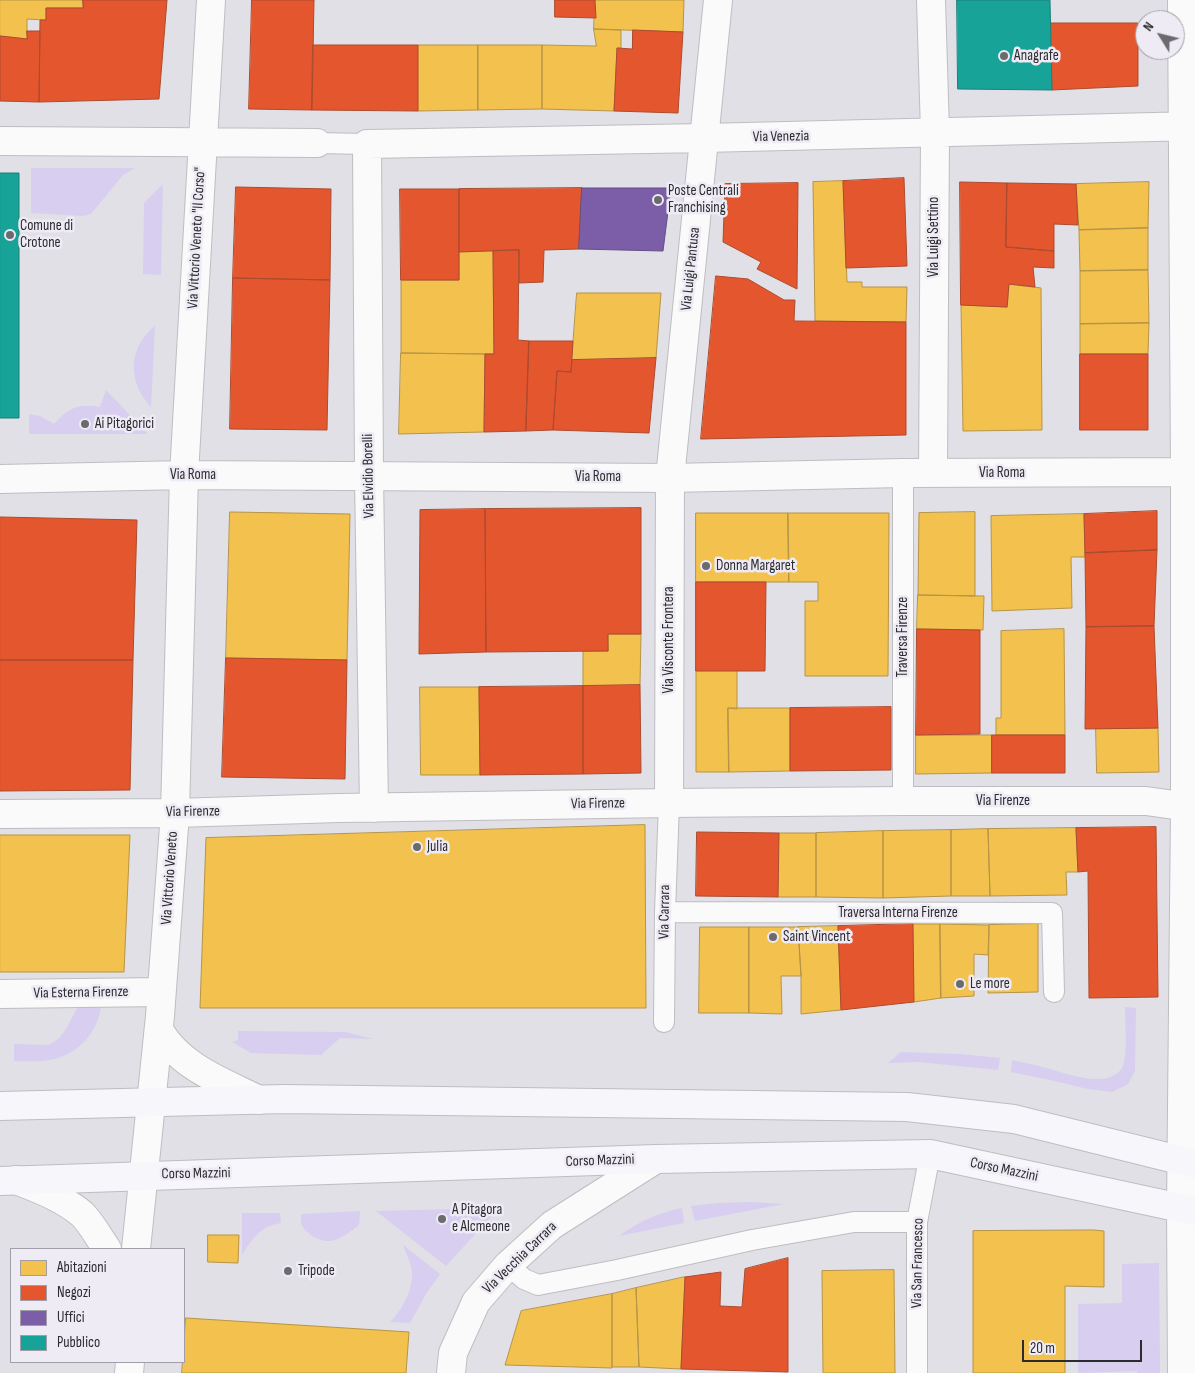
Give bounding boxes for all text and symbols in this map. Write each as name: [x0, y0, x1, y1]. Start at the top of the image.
north arrow: [1135, 10, 1185, 60]
text: N: [1139, 18, 1157, 35]
place label: Anagrafe: [1014, 47, 1059, 65]
marker: Anagrafe: [998, 50, 1010, 62]
street label: Via Venezia: [753, 128, 809, 146]
street label: Via Vittorio Veneto "Il Corso": [184, 167, 210, 309]
place label: Poste Centrali Franchising: [668, 182, 739, 217]
marker: Poste Centrali Franchising: [652, 194, 664, 206]
street label: Via Luigi Settino: [925, 197, 943, 277]
place label: Comune di Crotone: [20, 217, 73, 252]
street label: Via Luigi Pantusa: [678, 226, 704, 312]
marker: Comune di Crotone: [4, 229, 16, 241]
place label: Ai Pitagorici: [95, 415, 154, 433]
marker: Ai Pitagorici: [79, 418, 91, 430]
street label: Via Elvidio Borelli: [359, 434, 379, 518]
street label: Via Roma: [979, 464, 1025, 482]
street label: Via Roma: [170, 466, 216, 484]
street label: Via Roma: [575, 468, 621, 486]
place label: Donna Margaret: [716, 557, 795, 575]
marker: Donna Margaret: [700, 560, 712, 572]
street label: Via Visconte Frontera: [660, 587, 678, 693]
street label: Traversa Firenze: [894, 597, 912, 677]
street label: Via Firenze: [976, 792, 1030, 810]
street label: Via Firenze: [571, 795, 625, 813]
street label: Via Firenze: [166, 803, 220, 821]
street label: Via Vittorio Veneto: [158, 831, 182, 925]
place label: Julia: [427, 838, 448, 856]
marker: Julia: [411, 841, 423, 853]
street label: Via Carrara: [656, 885, 674, 939]
street label: Traversa Interna Firenze: [838, 904, 958, 922]
place label: Saint Vincent: [783, 928, 850, 946]
marker: Saint Vincent: [767, 931, 779, 943]
place label: Le more: [970, 975, 1010, 993]
marker: Le more: [954, 978, 966, 990]
street label: Via Esterna Firenze: [33, 983, 129, 1003]
street label: Corso Mazzini: [565, 1151, 635, 1171]
street label: Corso Mazzini: [968, 1154, 1040, 1186]
street label: Corso Mazzini: [161, 1164, 231, 1184]
place label: A Pitagora e Alcmeone: [452, 1201, 510, 1236]
marker: A Pitagora e Alcmeone: [436, 1213, 448, 1225]
street label: Via Vecchia Carrara: [479, 1218, 561, 1298]
street label: Via San Francesco: [908, 1218, 928, 1308]
legend: [10, 1248, 185, 1363]
text: Abitazioni: [57, 1258, 107, 1277]
place label: Tripode: [298, 1262, 335, 1280]
marker: Tripode: [282, 1265, 294, 1277]
text: Negozi: [57, 1283, 91, 1302]
text: Uffici: [57, 1308, 85, 1327]
scale bar: [1025, 1330, 1145, 1362]
text: Pubblico: [57, 1333, 100, 1352]
text: 20 m: [1030, 1339, 1055, 1358]

